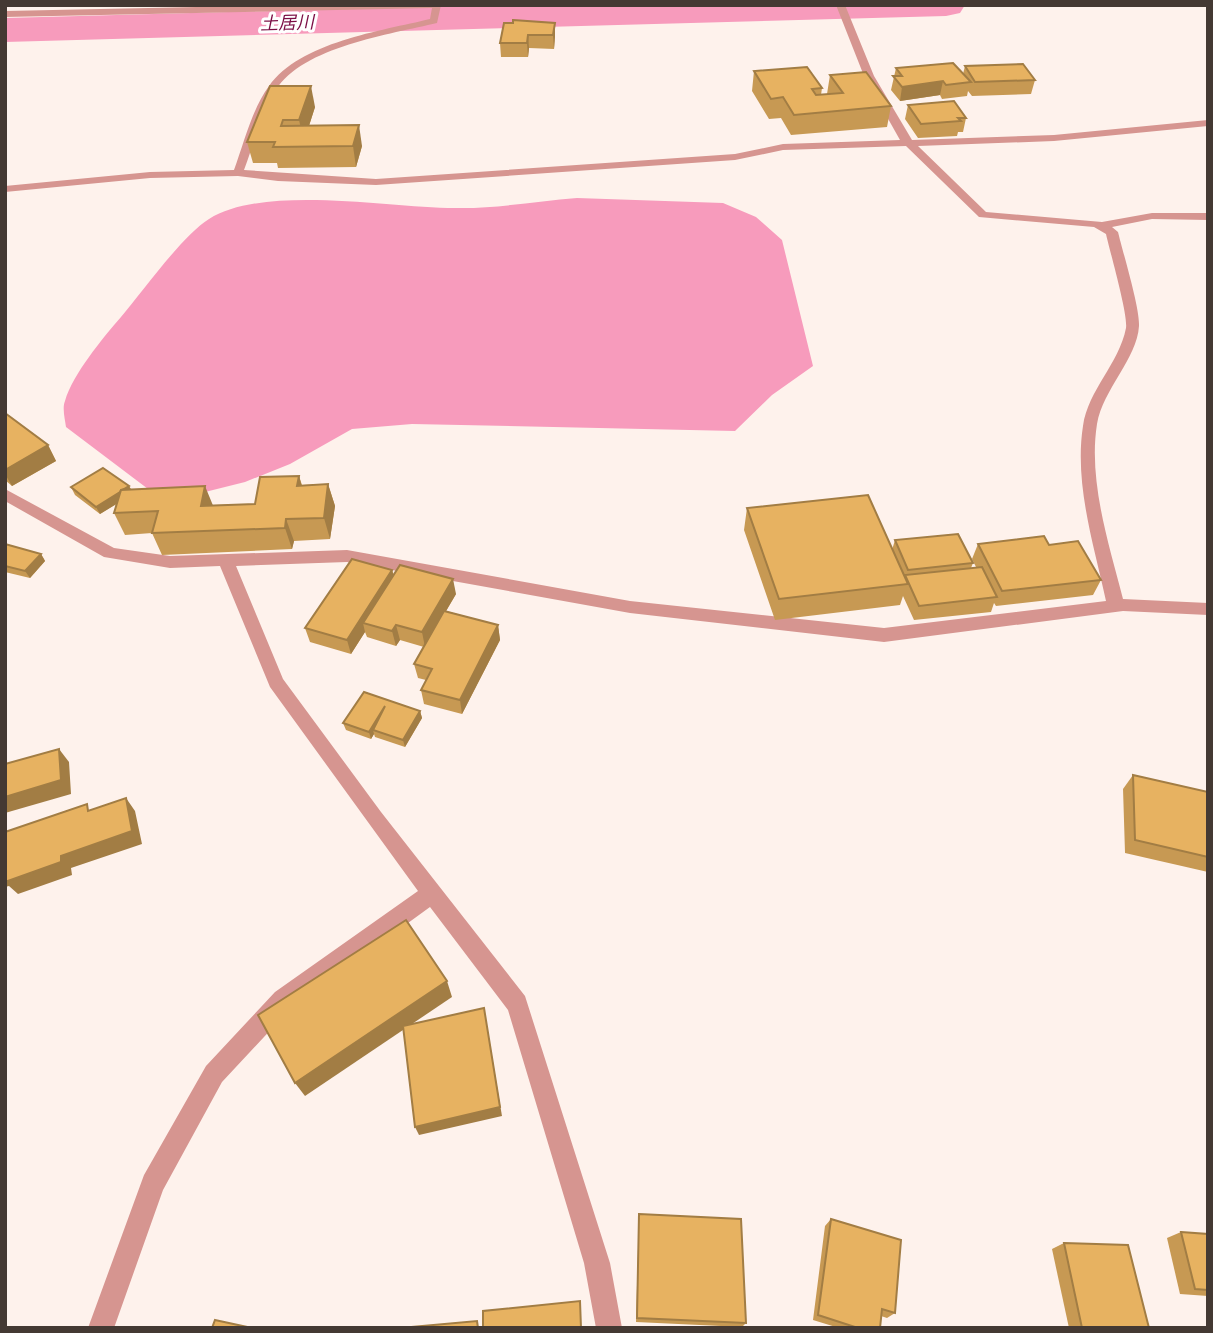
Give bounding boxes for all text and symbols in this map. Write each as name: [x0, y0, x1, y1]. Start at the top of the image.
water label: 土居川: [260, 10, 316, 34]

